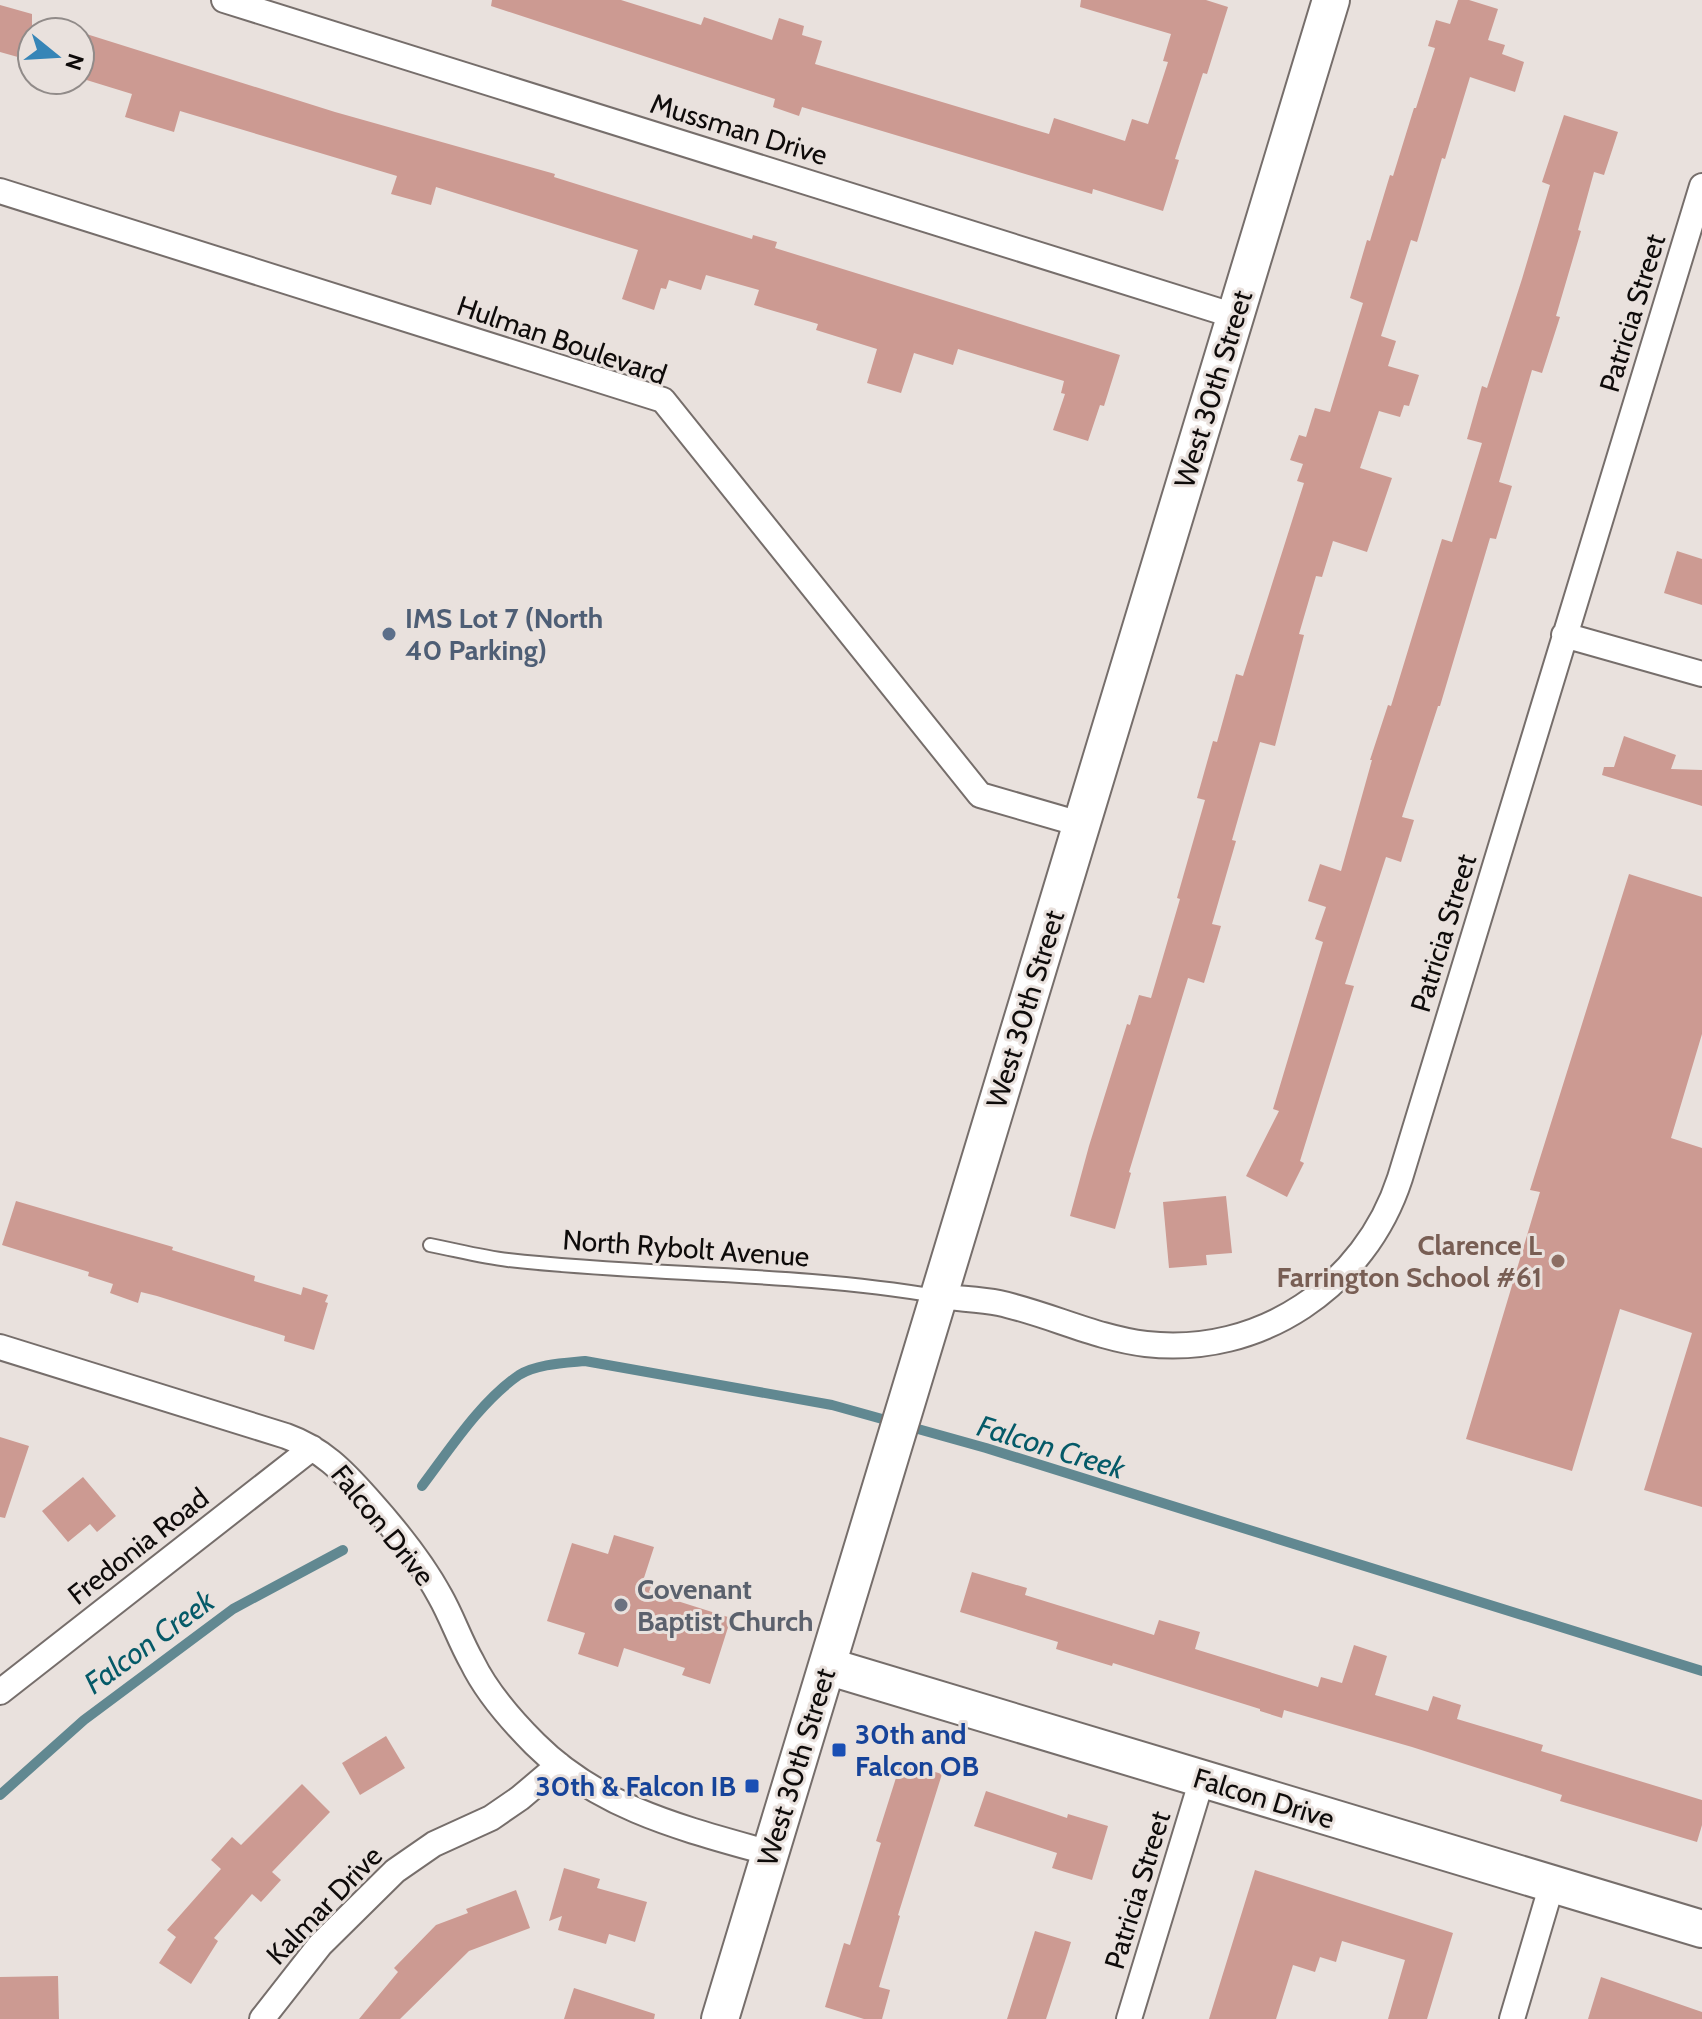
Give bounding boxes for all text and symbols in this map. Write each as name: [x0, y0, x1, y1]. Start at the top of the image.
north arrow: [16, 16, 96, 96]
text: N: [59, 50, 90, 74]
street label: Mussman Drive: [647, 86, 831, 172]
street label: Patricia Street: [1592, 230, 1672, 396]
street label: West 30th Street: [1167, 286, 1259, 492]
street label: Hulman Boulevard: [453, 288, 671, 392]
place label: IMS Lot 7 (North 40 Parking): [405, 601, 603, 667]
marker: IMS Lot 7 (North 40 Parking): [380, 625, 398, 643]
street label: Patricia Street: [1403, 850, 1483, 1016]
street label: West 30th Street: [979, 906, 1071, 1112]
street label: North Rybolt Avenue: [562, 1222, 810, 1274]
place label: Clarence L Farrington School #61: [1276, 1228, 1542, 1294]
marker: Clarence L Farrington School #61: [1549, 1252, 1567, 1270]
water label: Falcon Creek: [973, 1407, 1130, 1487]
street label: Falcon Drive: [324, 1458, 442, 1592]
street label: Fredonia Road: [61, 1481, 215, 1611]
place label: Covenant Baptist Church: [637, 1572, 813, 1638]
water label: Falcon Creek: [77, 1582, 222, 1702]
marker: Covenant Baptist Church: [612, 1596, 630, 1614]
street label: West 30th Street: [750, 1664, 842, 1870]
place label: 30th and Falcon OB: [855, 1717, 979, 1783]
marker: 30th and Falcon OB: [830, 1741, 848, 1759]
street label: Falcon Drive: [1189, 1760, 1339, 1836]
place label: 30th & Falcon IB: [535, 1769, 736, 1803]
marker: 30th & Falcon IB: [743, 1777, 761, 1795]
street label: Patricia Street: [1097, 1807, 1177, 1973]
street label: Kalmar Drive: [259, 1839, 389, 1971]

